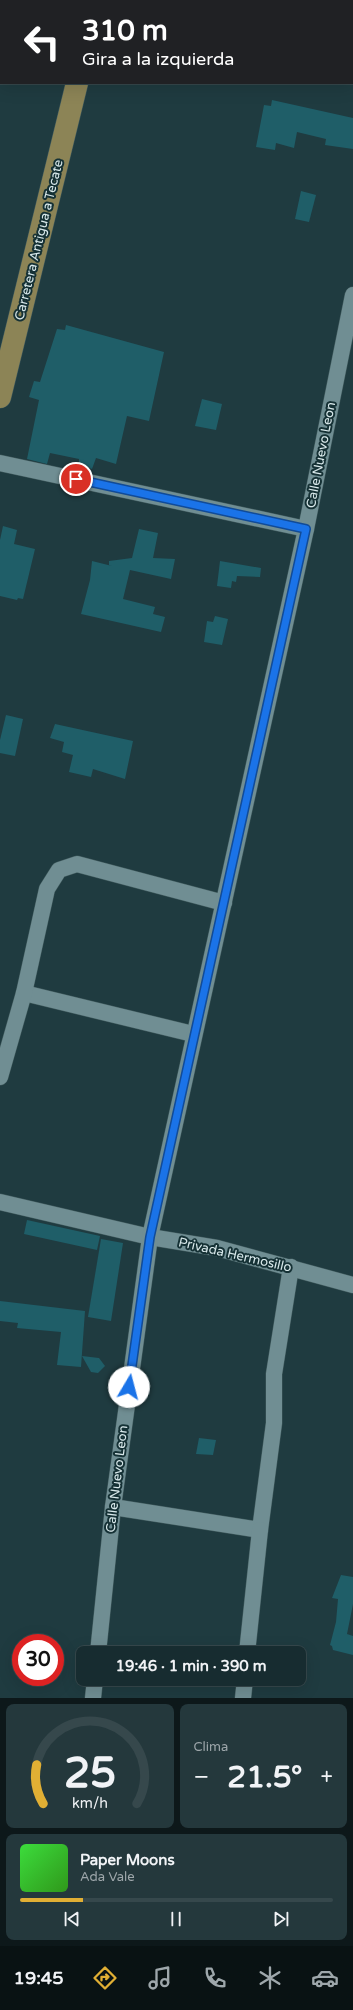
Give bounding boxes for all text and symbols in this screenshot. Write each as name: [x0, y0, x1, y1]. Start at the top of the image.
text: 310 m: [82, 14, 168, 48]
icon: left: [16, 16, 68, 68]
text: Gira a la izquierda: [82, 48, 234, 70]
street label: Carretera Antigua a Tecate: [11, 158, 67, 322]
street label: Calle Nuevo Leon: [303, 401, 339, 509]
pin: [59, 462, 93, 496]
icon: arrive: [65, 468, 87, 490]
street label: Privada Hermosillo: [177, 1234, 293, 1276]
position arrow: [108, 1366, 150, 1408]
street label: Calle Nuevo Leon: [102, 1425, 132, 1533]
speed limit sign: 30: [12, 1634, 64, 1686]
text: 19:46 · 1 min · 390 m: [116, 1657, 266, 1675]
text: Clima: [194, 1739, 228, 1755]
text: 25: [64, 1749, 116, 1799]
text: 21.5°: [227, 1759, 302, 1796]
text: −: [194, 1764, 209, 1790]
text: +: [321, 1764, 333, 1790]
text: km/h: [72, 1795, 108, 1812]
text: Paper Moons: [80, 1851, 175, 1869]
text: Ada Vale: [80, 1869, 135, 1885]
icon: previous: [61, 1908, 83, 1930]
icon: pause: [165, 1908, 187, 1930]
icon: next: [270, 1908, 292, 1930]
icon: directions: [91, 1964, 119, 1992]
icon: music: [146, 1964, 174, 1992]
icon: phone: [201, 1964, 229, 1992]
icon: climate: [256, 1964, 284, 1992]
icon: car: [311, 1964, 339, 1992]
text: 19:45: [14, 1967, 63, 1989]

